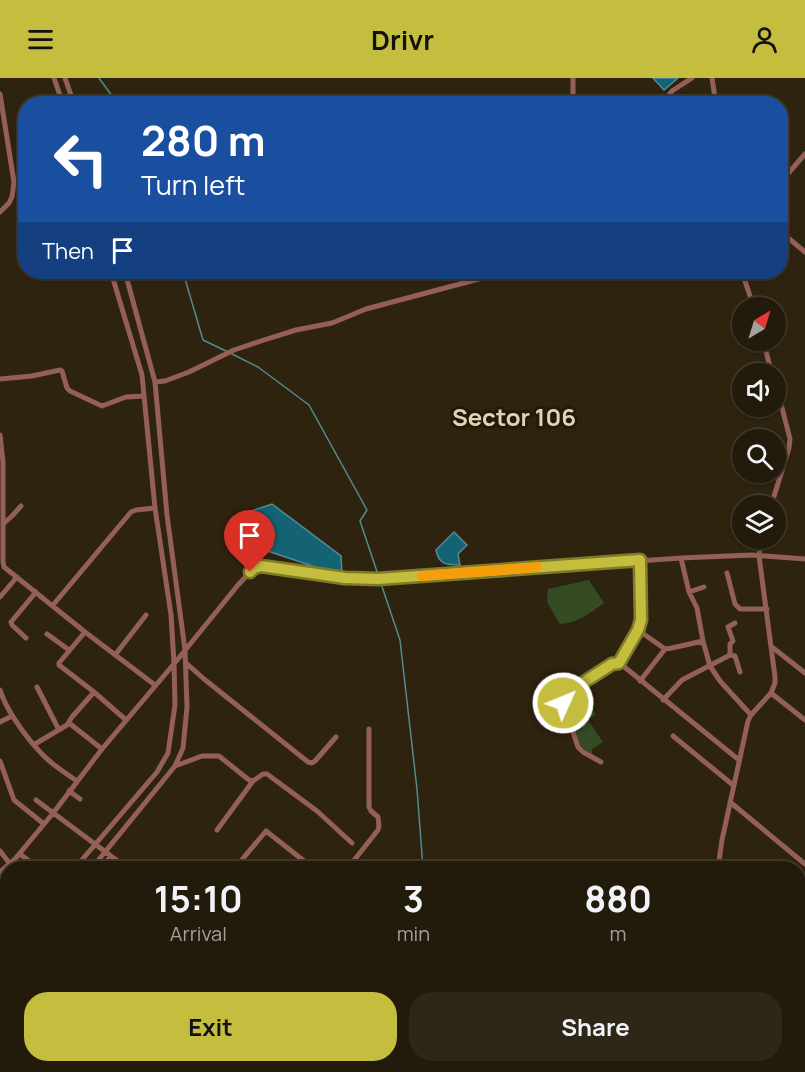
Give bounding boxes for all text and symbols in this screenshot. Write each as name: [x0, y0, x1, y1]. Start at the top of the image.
text: Drivr: [371, 21, 434, 58]
icon: menu: [24, 23, 57, 56]
icon: person: [748, 23, 781, 56]
text: 280 m: [141, 111, 266, 169]
icon: left: [42, 120, 120, 198]
text: Turn left: [141, 166, 245, 203]
icon: arrive: [106, 234, 139, 267]
text: Then: [42, 236, 94, 266]
north arrow: [732, 297, 786, 351]
map controls: [732, 297, 786, 549]
button: sound: [732, 363, 786, 417]
district label: Sector 106: [452, 400, 576, 433]
button: search: [732, 429, 786, 483]
button: layers: [732, 495, 786, 549]
pin: [224, 510, 275, 572]
icon: arrive: [233, 519, 266, 552]
position arrow: [531, 671, 595, 735]
text: 15:10: [154, 874, 243, 923]
text: 3: [403, 874, 424, 923]
text: 880: [584, 874, 652, 923]
text: Arrival: [170, 920, 227, 947]
text: min: [397, 920, 430, 947]
text: m: [610, 920, 627, 947]
button: Exit: [24, 992, 397, 1061]
button: Share: [409, 992, 782, 1061]

